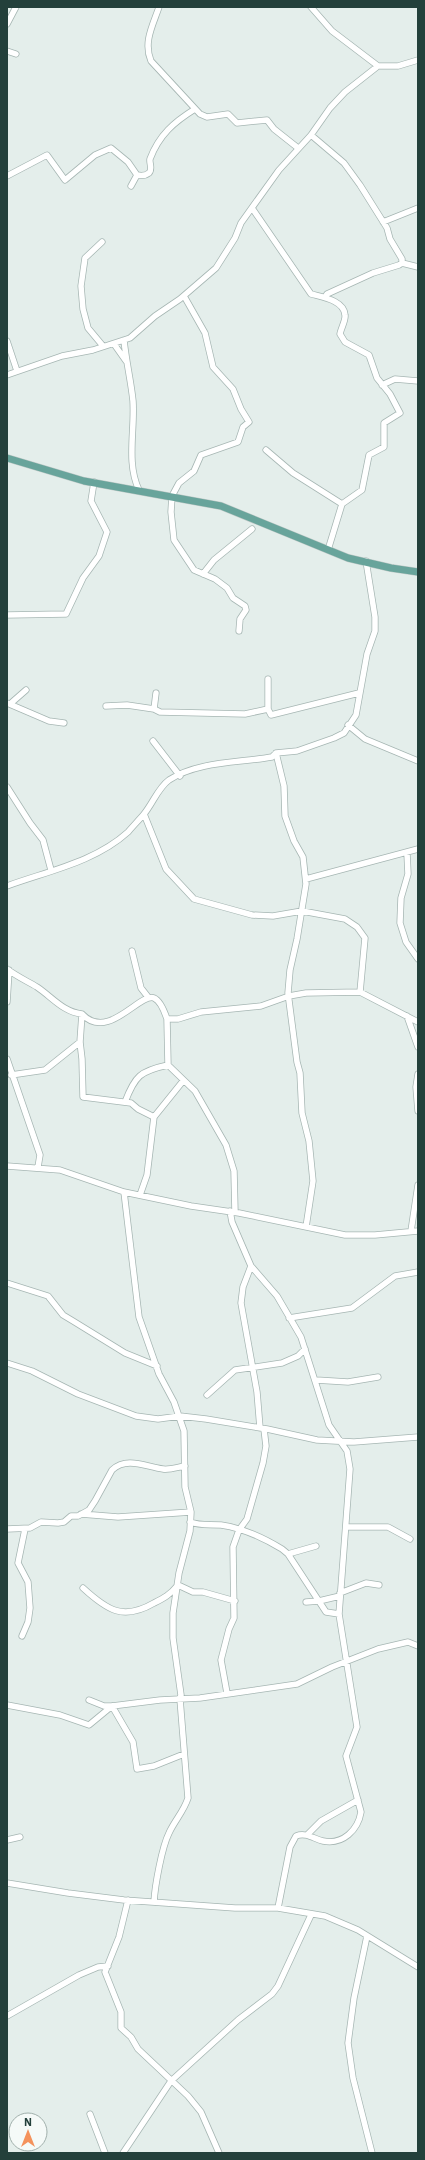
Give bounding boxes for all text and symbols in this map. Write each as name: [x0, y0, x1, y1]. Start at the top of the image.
north arrow: [8, 2112, 48, 2152]
text: N: [24, 2115, 32, 2129]

